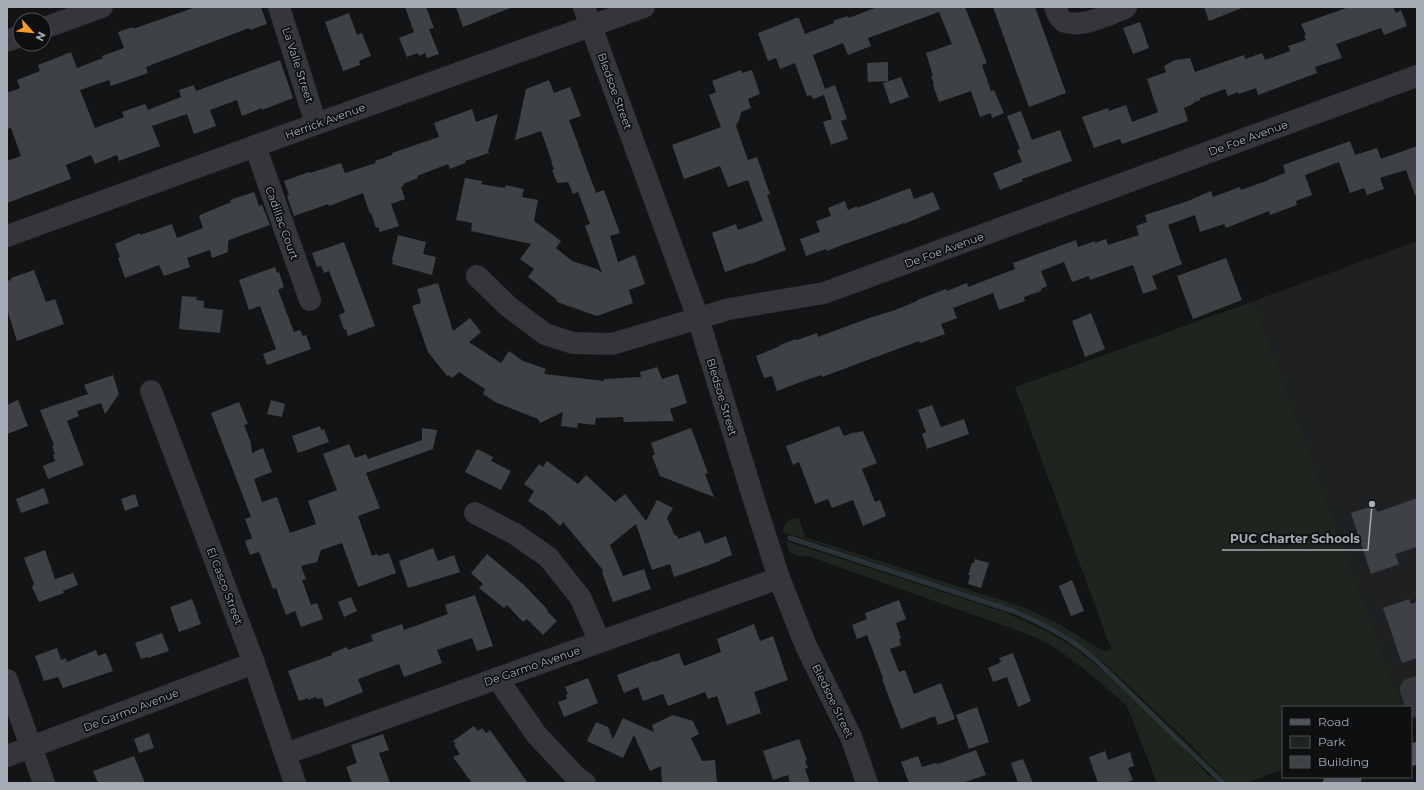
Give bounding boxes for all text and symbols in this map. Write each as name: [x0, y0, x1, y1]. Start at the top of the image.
north arrow: [12, 12, 52, 52]
street label: La Valle Street: [279, 26, 317, 105]
text: N: [33, 29, 49, 44]
street label: Bledsoe Street: [595, 51, 636, 132]
street label: Herrick Avenue: [283, 100, 367, 142]
street label: De Foe Avenue: [1206, 117, 1290, 159]
street label: Cadillac Court: [262, 184, 302, 262]
street label: De Foe Avenue: [902, 229, 986, 271]
street label: Bledsoe Street: [704, 357, 741, 438]
callout: PUC Charter Schools: [1222, 526, 1368, 550]
text: PUC Charter Schools: [1230, 531, 1361, 546]
street label: El Casco Street: [204, 545, 246, 627]
street label: De Garmo Avenue: [482, 643, 582, 689]
street label: Bledsoe Street: [809, 662, 857, 741]
street label: De Garmo Avenue: [81, 685, 181, 735]
legend: [1282, 706, 1412, 778]
text: Road: [1318, 714, 1349, 729]
text: Park: [1318, 734, 1346, 749]
text: Building: [1318, 754, 1369, 769]

